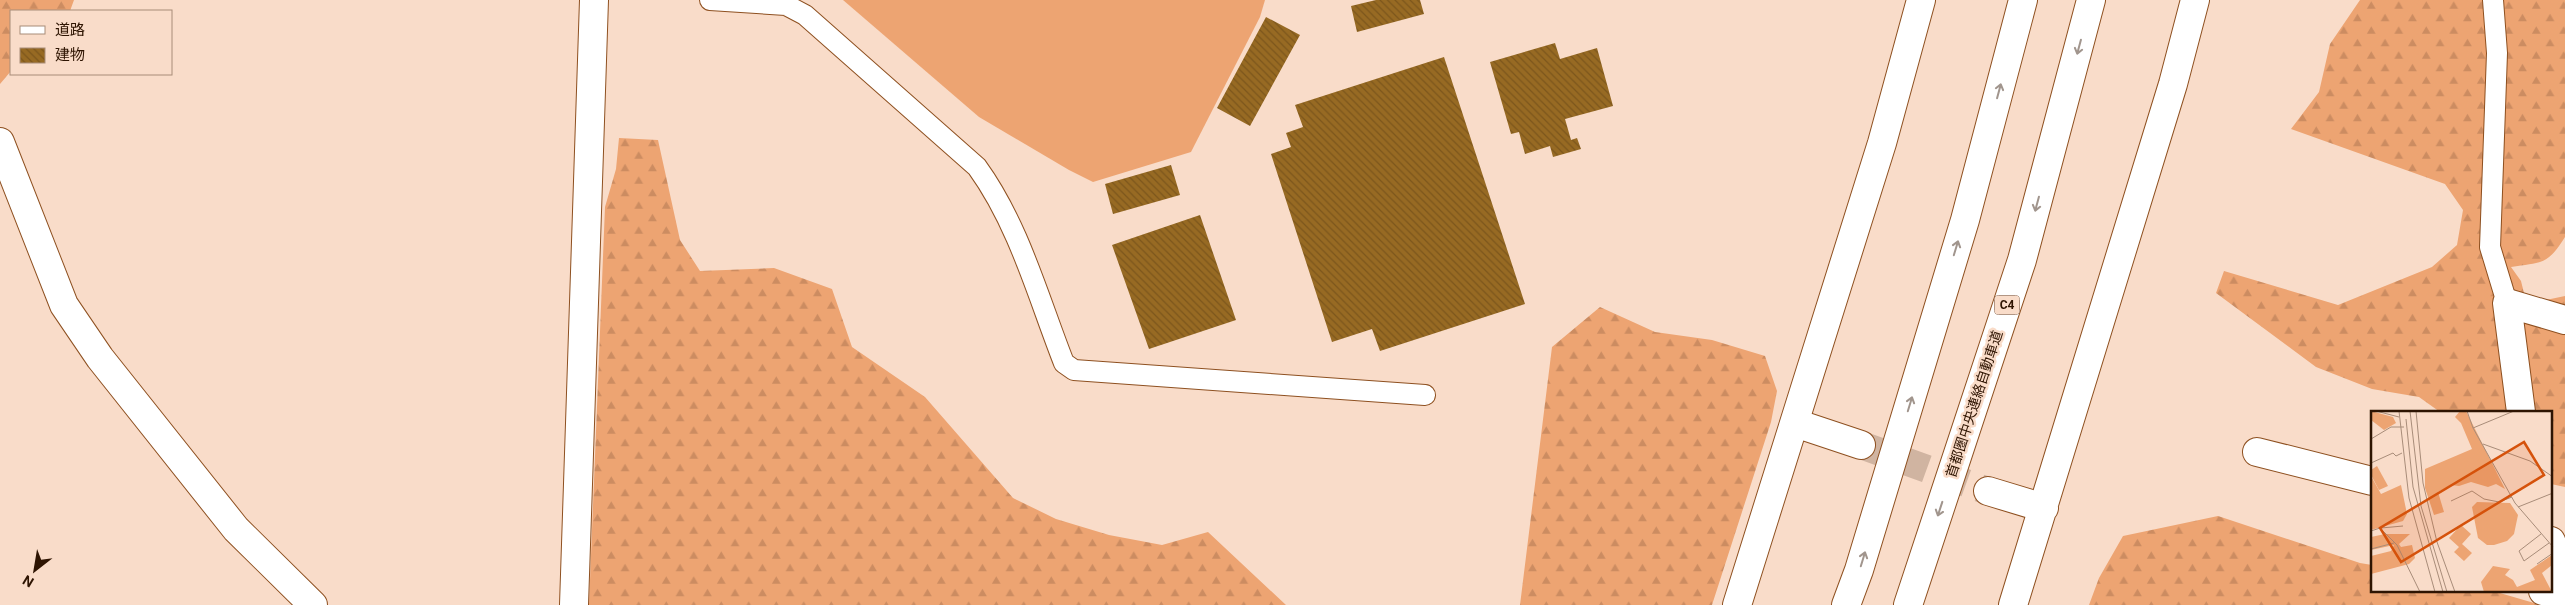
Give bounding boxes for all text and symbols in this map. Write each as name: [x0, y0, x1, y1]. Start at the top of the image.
legend: [10, 10, 172, 75]
text: 道路: [55, 21, 85, 39]
one-way arrow: [2074, 39, 2083, 55]
text: 建物: [55, 46, 85, 64]
one-way arrow: [1995, 83, 2004, 99]
one-way arrow: [2032, 196, 2041, 212]
one-way arrow: [1952, 240, 1962, 256]
road number: C4: [1994, 296, 2020, 314]
street label: 首都圏中央連絡自動車道: [1943, 328, 2005, 480]
one-way arrow: [1905, 396, 1915, 412]
inset map: [2371, 411, 2552, 592]
one-way arrow: [1935, 501, 1944, 516]
north arrow: [10, 545, 60, 595]
one-way arrow: [1858, 551, 1868, 567]
text: N: [20, 572, 37, 591]

